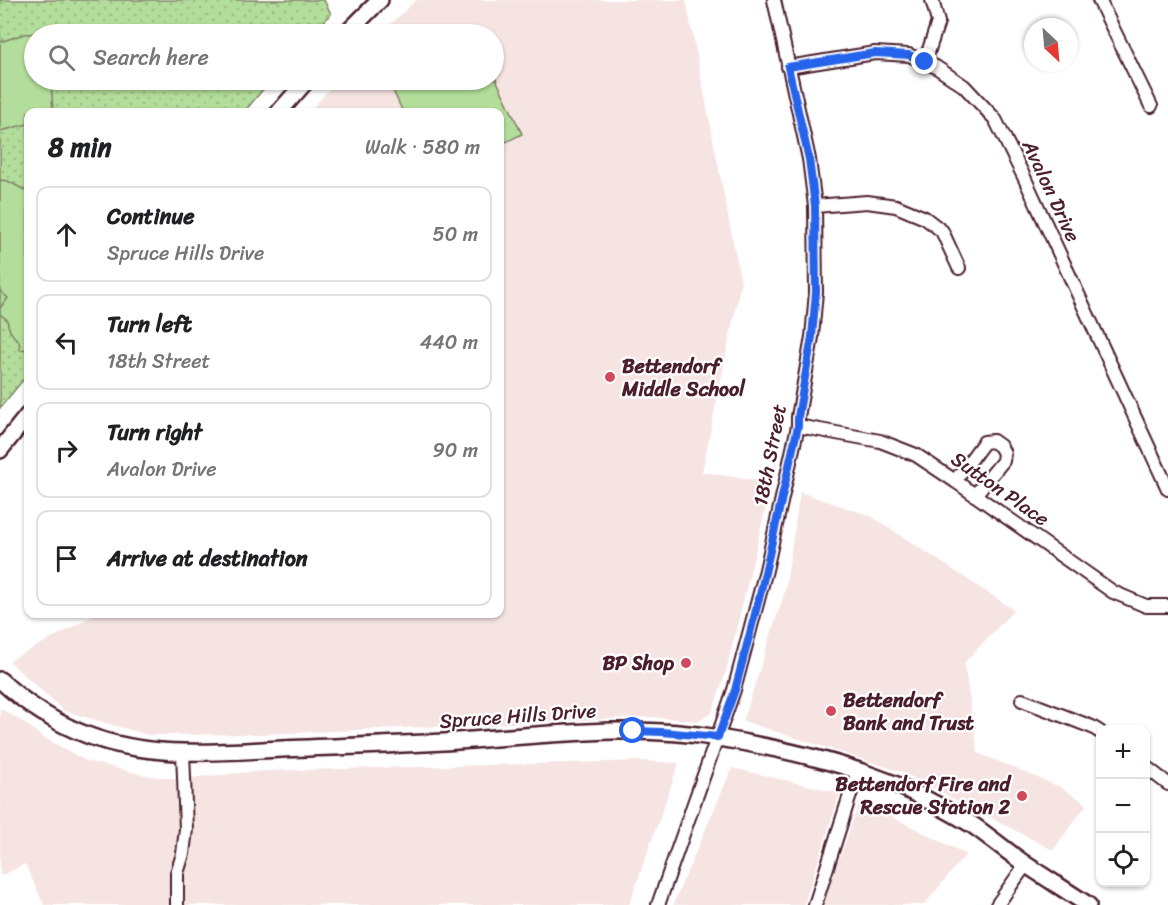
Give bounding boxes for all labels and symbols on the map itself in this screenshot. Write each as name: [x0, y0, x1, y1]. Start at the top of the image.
north arrow: [1024, 18, 1078, 72]
route end: [911, 48, 937, 74]
street label: Avalon Drive: [1012, 133, 1090, 248]
place label: Bettendorf Middle School: [621, 349, 746, 407]
marker: Bettendorf Middle School: [603, 370, 617, 384]
street label: 18th Street: [743, 401, 797, 509]
street label: Sutton Place: [943, 442, 1057, 536]
place label: BP Shop: [603, 646, 674, 681]
marker: BP Shop: [679, 656, 693, 670]
place label: Bettendorf Bank and Trust: [843, 683, 974, 741]
street label: Spruce Hills Drive: [438, 693, 598, 739]
marker: Bettendorf Bank and Trust: [824, 704, 838, 718]
route start: [619, 717, 645, 743]
place label: Bettendorf Fire and Rescue Station 2: [835, 767, 1012, 825]
marker: Bettendorf Fire and Rescue Station 2: [1015, 789, 1029, 803]

